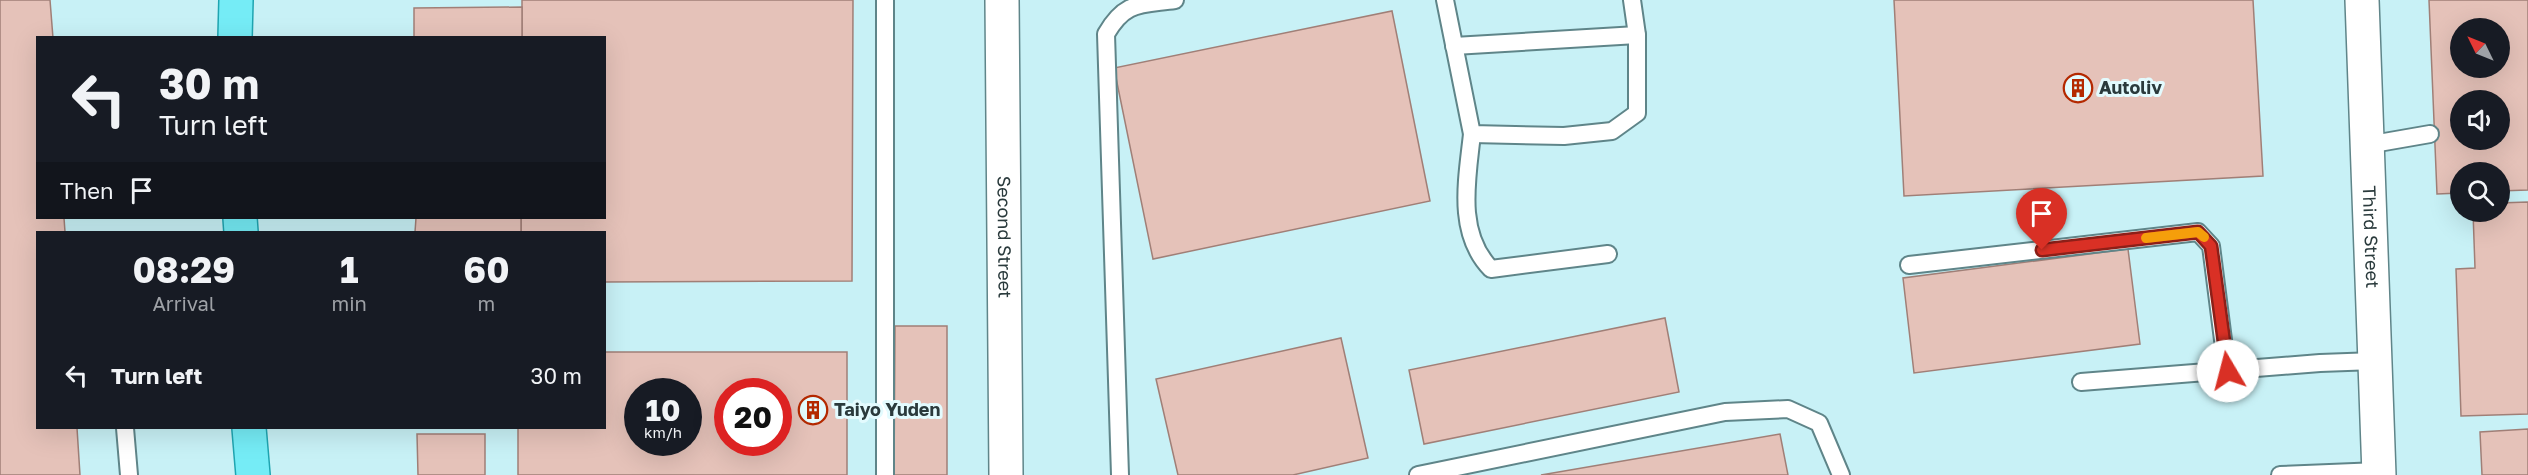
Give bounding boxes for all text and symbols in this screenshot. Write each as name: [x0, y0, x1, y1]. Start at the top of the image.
north arrow: [2450, 18, 2510, 78]
map controls: [2450, 18, 2510, 222]
text: 30 m: [159, 58, 259, 108]
icon: left: [60, 60, 138, 138]
building icon: Autoliv: [2062, 72, 2094, 104]
place label: Autoliv: [2099, 76, 2162, 98]
button: sound: [2450, 90, 2510, 150]
text: Turn left: [159, 109, 268, 141]
button: search: [2450, 162, 2510, 222]
icon: arrive: [125, 174, 158, 207]
street label: Second Street: [993, 176, 1017, 298]
text: Then: [60, 177, 113, 204]
street label: Third Street: [2359, 185, 2384, 289]
pin: [2016, 188, 2067, 250]
icon: arrive: [2025, 197, 2058, 230]
text: 08:29: [132, 248, 235, 291]
text: 1: [340, 248, 359, 291]
text: 60: [463, 248, 510, 291]
text: Arrival: [152, 291, 215, 315]
text: min: [332, 291, 367, 315]
text: m: [478, 291, 495, 315]
position arrow: [2196, 339, 2260, 403]
icon: left: [60, 359, 93, 392]
text: Turn left: [111, 362, 202, 389]
text: 30 m: [531, 362, 582, 389]
speed limit sign: 20: [714, 378, 792, 456]
text: 10: [646, 392, 680, 428]
building icon: Taiyo Yuden: [797, 394, 829, 426]
place label: Taiyo Yuden: [834, 398, 940, 420]
text: km/h: [644, 423, 682, 441]

